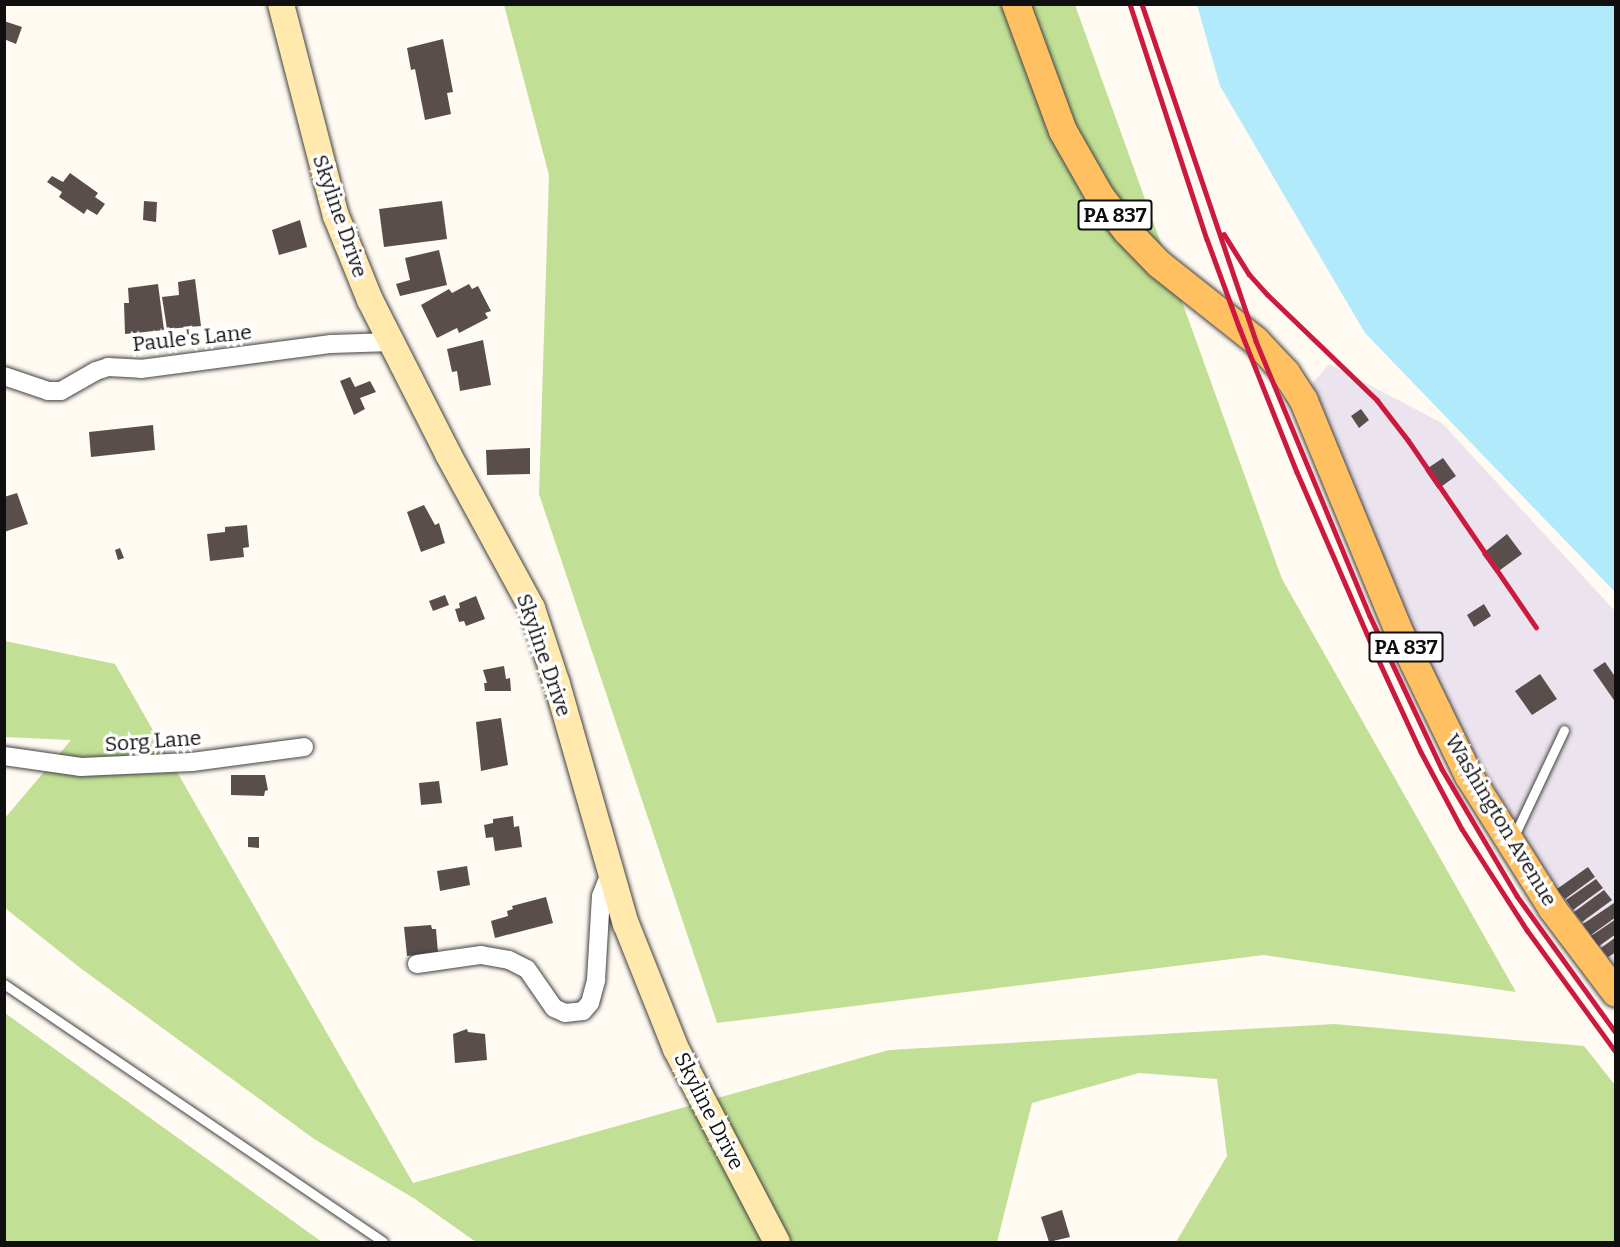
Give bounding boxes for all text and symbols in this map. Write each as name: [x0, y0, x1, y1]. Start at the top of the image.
street label: Skyline Drive: [307, 151, 373, 281]
road number: PA 837: [1078, 198, 1152, 232]
street label: Paule's Lane: [131, 319, 253, 357]
street label: Skyline Drive: [511, 590, 577, 720]
road number: PA 837: [1368, 630, 1444, 664]
street label: Sorg Lane: [104, 725, 202, 757]
street label: Washington Avenue: [1440, 729, 1562, 911]
street label: Skyline Drive: [669, 1048, 749, 1174]

